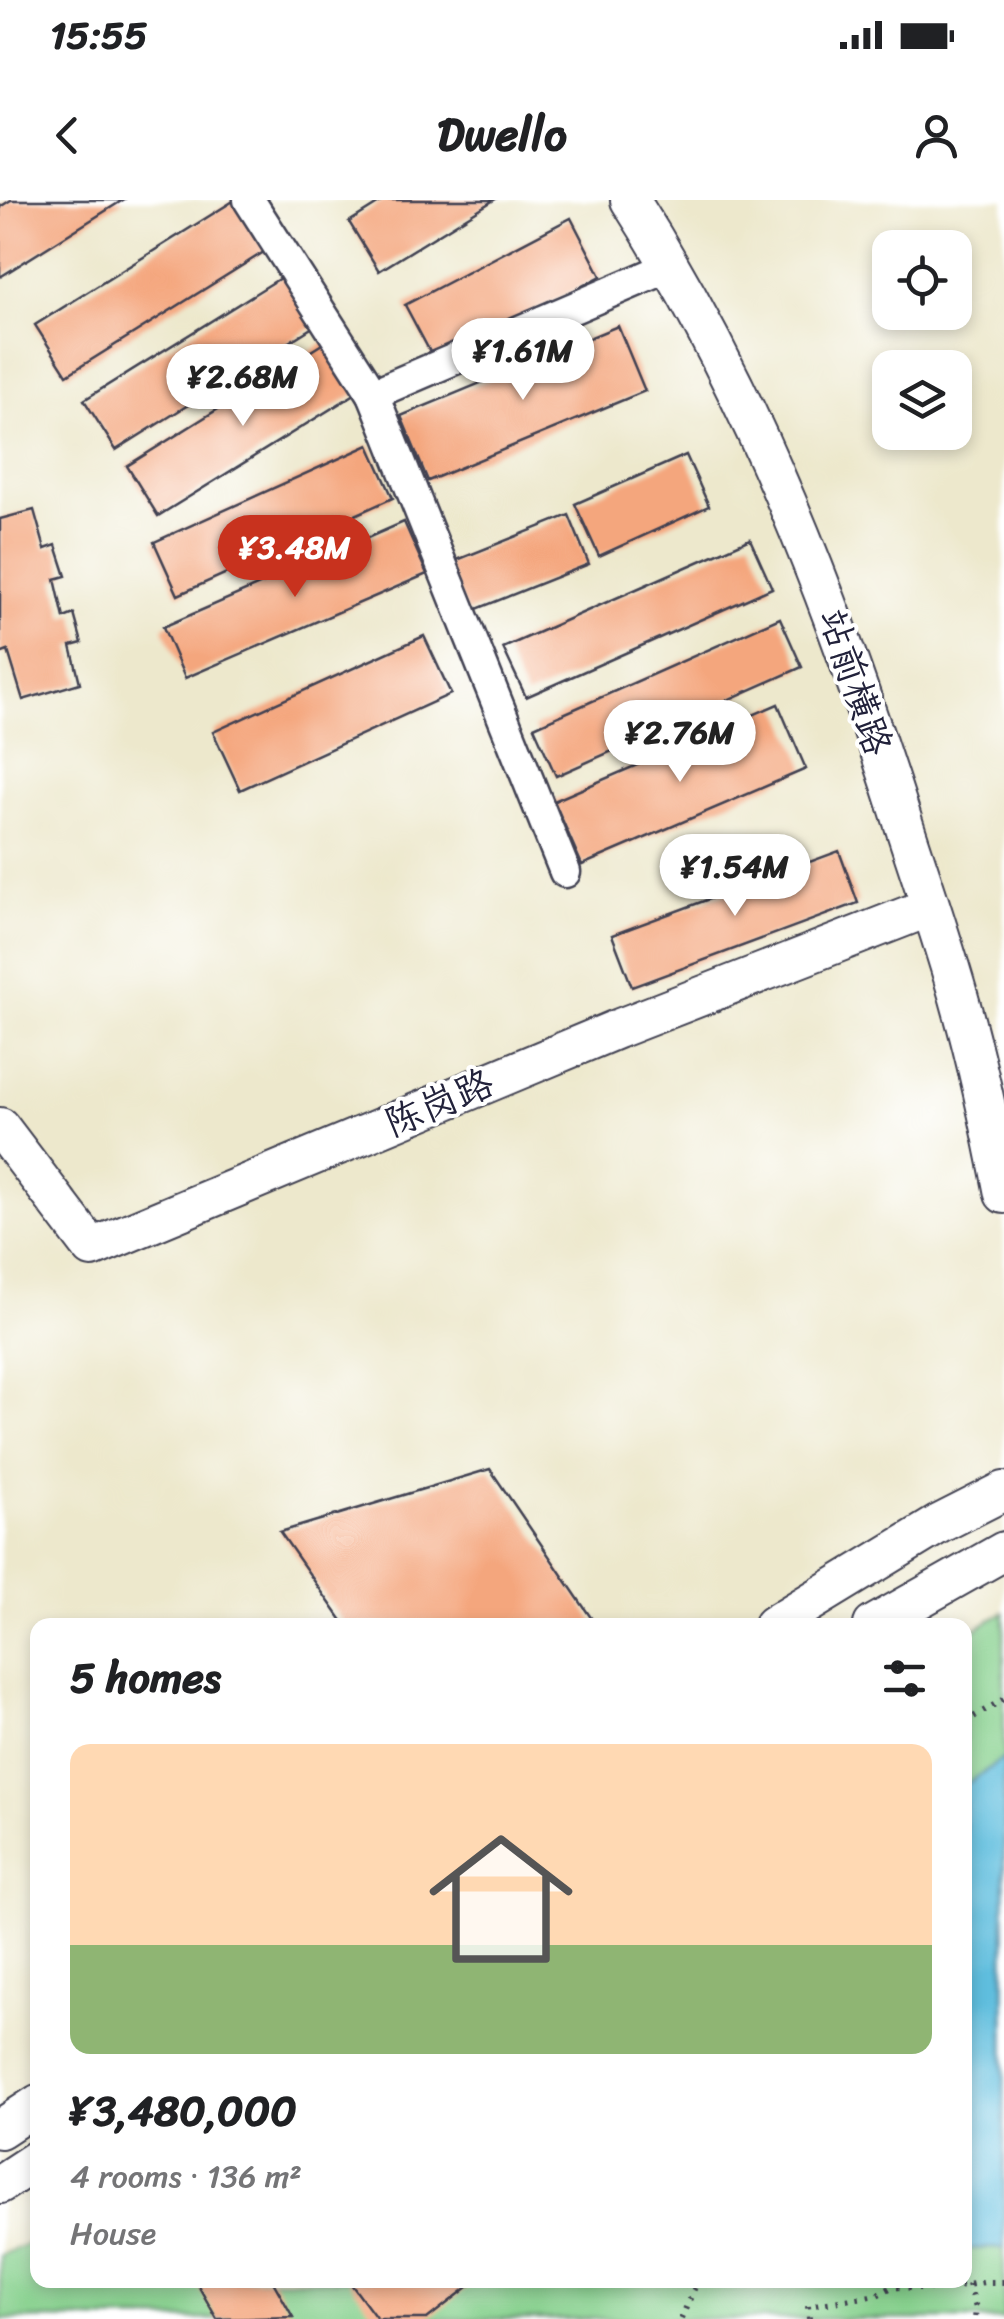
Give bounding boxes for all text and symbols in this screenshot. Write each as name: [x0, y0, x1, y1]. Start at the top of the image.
text: 15:55: [50, 2, 147, 69]
text: Dwello: [437, 95, 567, 175]
icon: back: [40, 108, 95, 163]
icon: person: [909, 108, 964, 163]
map controls: [872, 230, 972, 450]
button: locate: [872, 230, 972, 330]
pin: ¥1.61M: [442, 318, 604, 403]
text: ¥1.61M: [473, 322, 573, 379]
pin: ¥2.68M: [162, 344, 324, 429]
text: ¥2.68M: [188, 348, 298, 405]
button: layers: [872, 350, 972, 450]
pin: ¥3.48M: [214, 515, 376, 600]
text: ¥3.48M: [240, 519, 350, 576]
street label: 站前横路: [799, 599, 911, 765]
pin: ¥2.76M: [599, 700, 761, 785]
text: ¥2.76M: [626, 704, 734, 761]
pin: ¥1.54M: [654, 834, 816, 919]
text: ¥1.54M: [682, 838, 788, 895]
street label: 陈岗路: [373, 1050, 505, 1156]
text: 5 homes: [70, 1641, 221, 1715]
icon: filters: [877, 1651, 932, 1706]
icon: home: [411, 1809, 591, 1989]
text: ¥3,480,000: [70, 2074, 297, 2148]
text: 4 rooms · 136 m²: [70, 2148, 302, 2205]
text: House: [70, 2205, 156, 2262]

